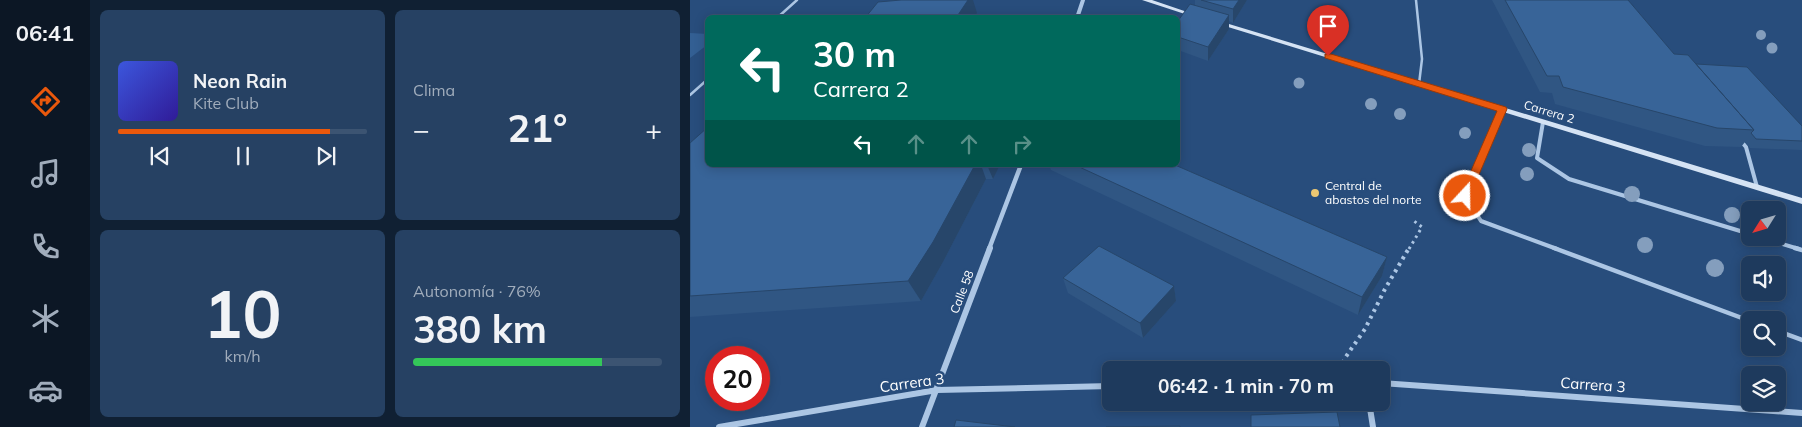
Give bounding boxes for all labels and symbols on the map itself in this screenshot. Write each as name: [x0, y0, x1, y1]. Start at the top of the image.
pin: [1307, 5, 1349, 56]
street label: Carrera 2: [1522, 97, 1576, 126]
position arrow: [1438, 169, 1490, 221]
place label: Central de abastos del norte: [1325, 178, 1422, 207]
marker: Central de abastos del norte: [1309, 187, 1321, 199]
north arrow: [1741, 201, 1786, 246]
street label: Calle 58: [946, 268, 977, 316]
speed limit sign: 20: [705, 346, 770, 411]
street label: Carrera 3: [878, 369, 946, 396]
street label: Carrera 3: [1560, 373, 1626, 396]

